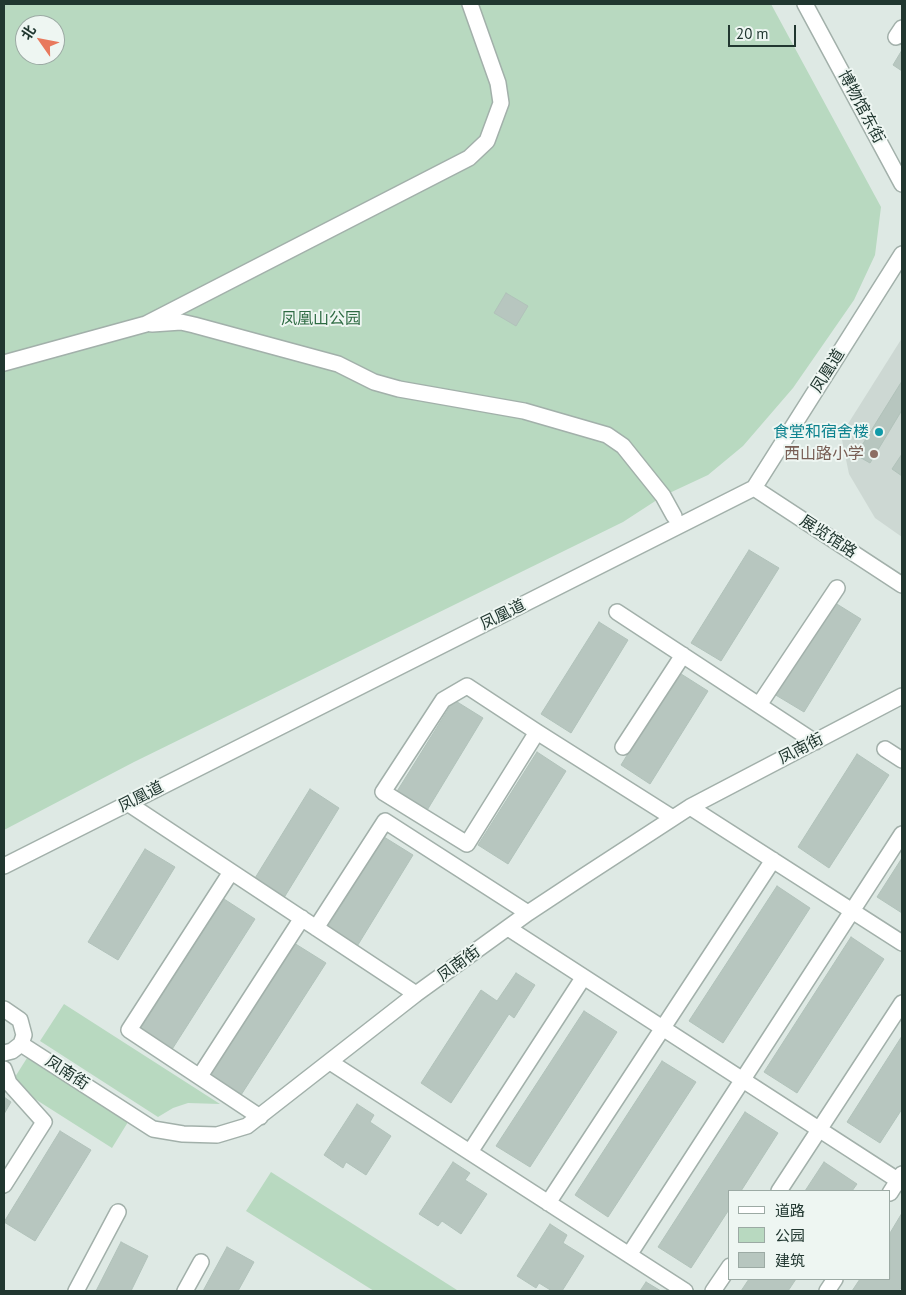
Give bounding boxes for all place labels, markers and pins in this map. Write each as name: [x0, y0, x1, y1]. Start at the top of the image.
place label: 食堂和宿舍楼: [773, 422, 869, 442]
marker: 食堂和宿舍楼: [873, 426, 885, 438]
place label: 西山路小学: [784, 444, 864, 464]
marker: 西山路小学: [868, 448, 880, 460]

